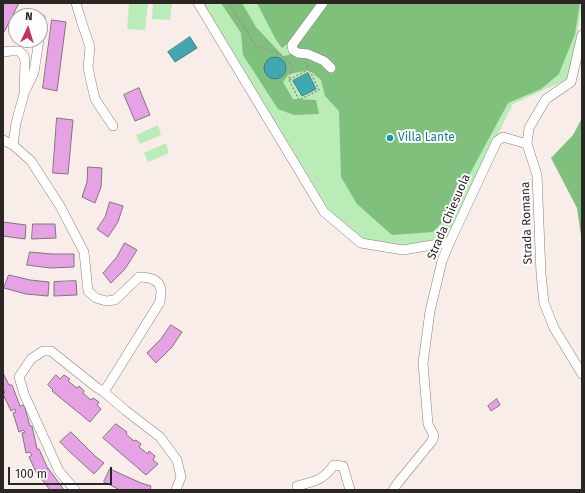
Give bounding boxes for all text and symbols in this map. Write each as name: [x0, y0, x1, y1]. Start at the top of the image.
north arrow: [8, 8, 48, 48]
text: N: [25, 10, 33, 23]
place label: Villa Lante: [398, 131, 455, 145]
marker: Villa Lante: [385, 133, 395, 143]
street label: Strada Chiesuola: [424, 172, 474, 262]
street label: Strada Romana: [518, 181, 536, 265]
scale bar: [10, 459, 114, 485]
text: 100 m: [15, 467, 47, 481]

